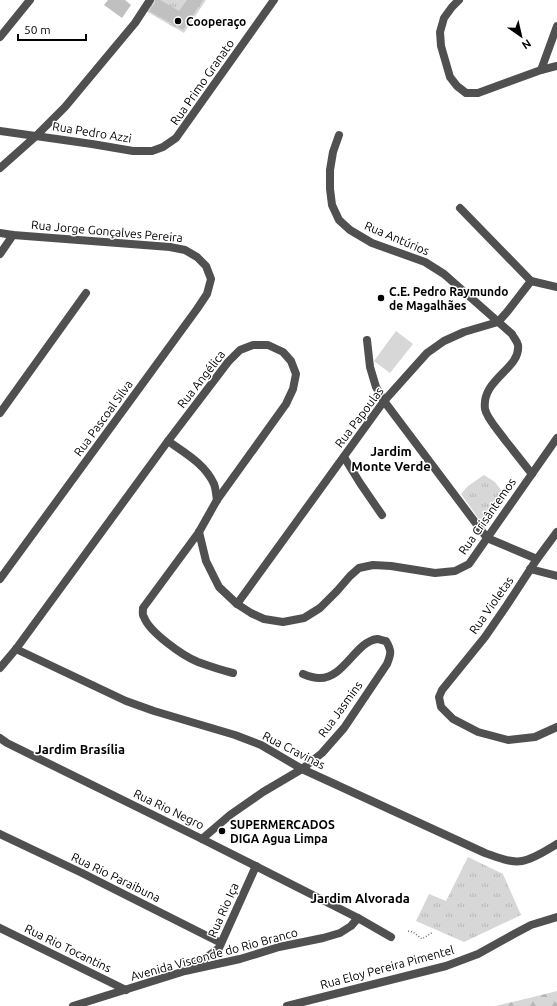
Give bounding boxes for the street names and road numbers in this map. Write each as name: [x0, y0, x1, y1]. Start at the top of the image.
street label: Rua Primo Granato: [168, 37, 236, 127]
street label: Rua Pedro Azzi: [51, 119, 133, 145]
street label: Rua Jorge Gonçalves Pereira: [31, 218, 183, 244]
street label: Rua Antúrios: [363, 219, 431, 257]
street label: Rua Angélica: [175, 348, 227, 410]
street label: Rua Pascoal Silva: [71, 378, 135, 458]
street label: Rua Papoulas: [332, 384, 386, 450]
street label: Rua Crisântemos: [456, 475, 518, 557]
street label: Rua Violetas: [466, 574, 516, 636]
street label: Rua Jasmins: [315, 679, 365, 739]
street label: Rua Cravinas: [261, 729, 327, 771]
street label: Rua Rio Negro: [132, 786, 206, 832]
street label: Rua Rio Paraibuna: [69, 850, 163, 904]
street label: Rua Rio Iça: [205, 881, 241, 939]
street label: Rua Rio Tocantins: [23, 921, 113, 975]
street label: Avenida Visconde do Rio Branco: [129, 925, 299, 983]
street label: Rua Eloy Pereira Pimentel: [319, 943, 455, 991]

